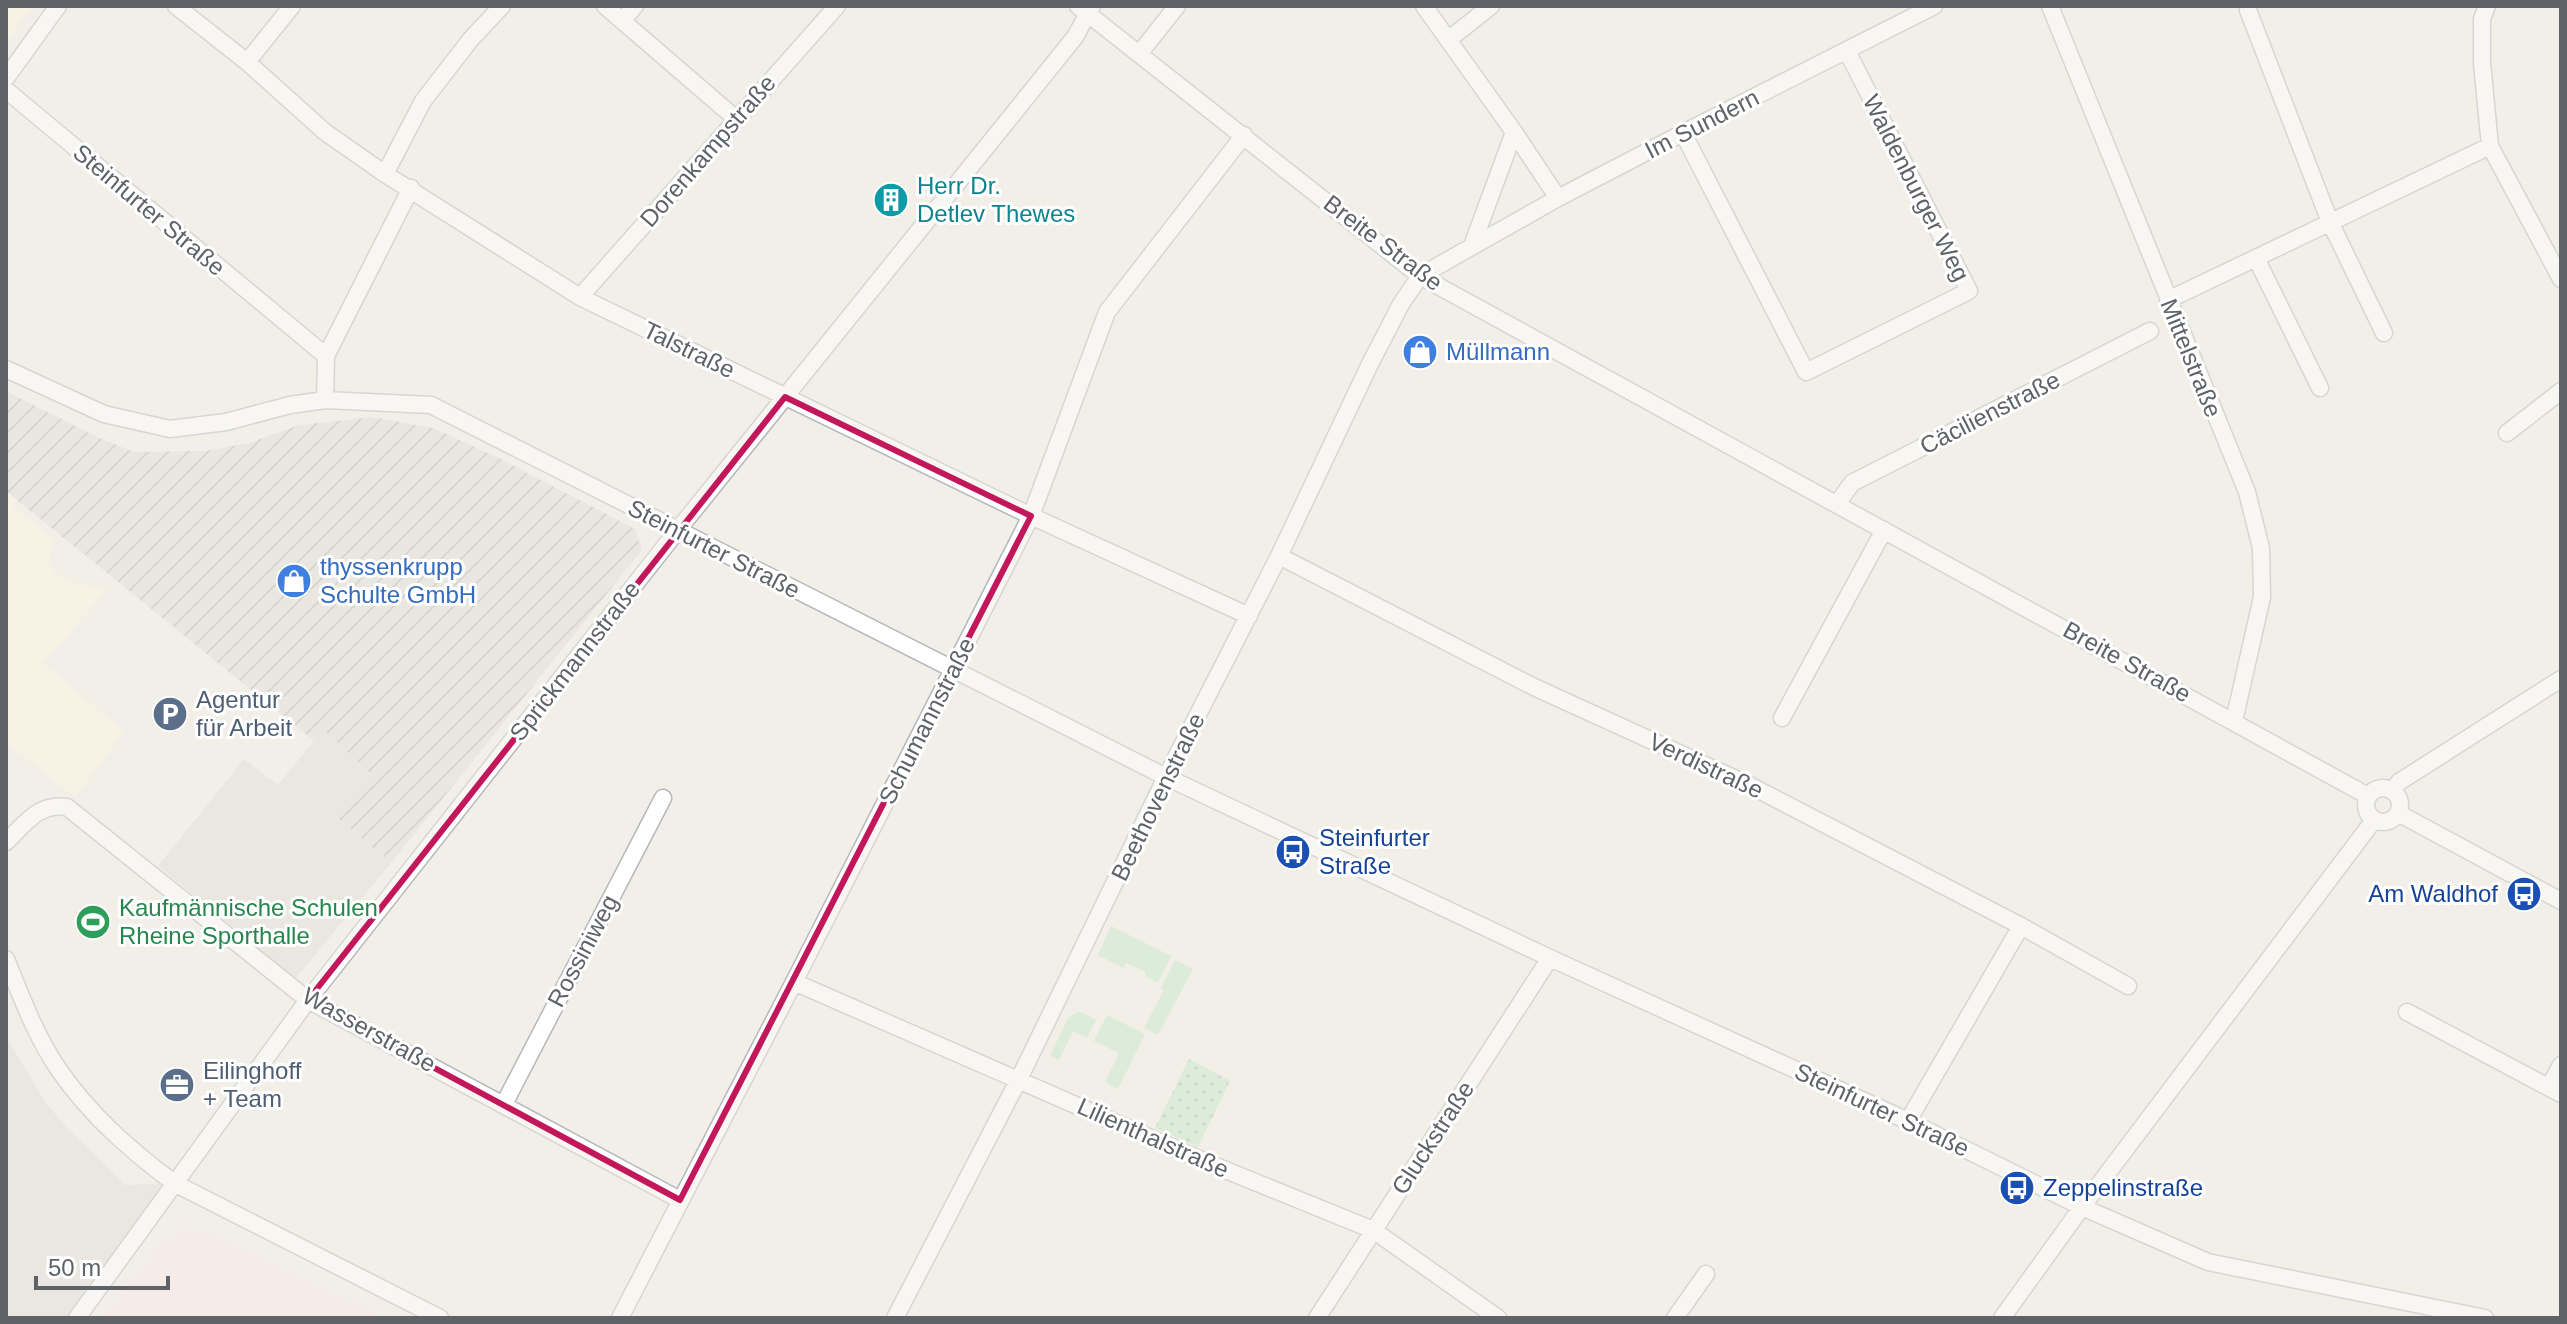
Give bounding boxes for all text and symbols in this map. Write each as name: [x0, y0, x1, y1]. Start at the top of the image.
street label: Dorenkampstraße: [634, 69, 781, 232]
street label: Im Sundern: [1640, 83, 1763, 164]
street label: Waldenburger Weg: [1858, 90, 1975, 285]
street label: Steinfurter Straße: [68, 138, 231, 281]
place label: Herr Dr. Detlev Thewes: [917, 172, 1075, 227]
building icon: Herr Dr. Detlev Thewes: [872, 181, 910, 219]
street label: Breite Straße: [1319, 189, 1448, 296]
street label: Mittelstraße: [2155, 295, 2227, 421]
street label: Talstraße: [639, 316, 739, 383]
shop icon: Müllmann: [1401, 333, 1439, 371]
place label: Müllmann: [1446, 338, 1550, 365]
street label: Cäcilienstraße: [1915, 366, 2064, 459]
street label: Steinfurter Straße: [624, 494, 805, 604]
place label: thyssenkrupp Schulte GmbH: [320, 553, 476, 608]
shop icon: thyssenkrupp Schulte GmbH: [275, 562, 313, 600]
street label: Sprickmannstraße: [504, 576, 645, 746]
street label: Breite Straße: [2059, 615, 2196, 708]
street label: Schumannstraße: [873, 633, 980, 808]
place label: Agentur für Arbeit: [196, 686, 292, 741]
parking icon: Agentur für Arbeit: [151, 695, 189, 733]
street label: Beethovenstraße: [1105, 709, 1210, 885]
street label: Verdistraße: [1645, 727, 1768, 804]
place label: Steinfurter Straße: [1319, 824, 1430, 879]
bus stop icon: Steinfurter Straße: [1274, 833, 1312, 871]
bus stop icon: Am Waldhof: [2505, 875, 2543, 913]
place label: Am Waldhof: [2368, 880, 2498, 907]
street label: Rossiniweg: [542, 890, 623, 1011]
place label: Kaufmännische Schulen Rheine Sporthalle: [119, 894, 378, 949]
sports icon: Kaufmännische Schulen Rheine Sporthalle: [74, 903, 112, 941]
street label: Wasserstraße: [298, 982, 441, 1077]
place label: Eilinghoff + Team: [203, 1057, 302, 1112]
street label: Steinfurter Straße: [1791, 1057, 1974, 1162]
office icon: Eilinghoff + Team: [158, 1066, 196, 1104]
street label: Gluckstraße: [1386, 1076, 1479, 1199]
street label: Lilienthalstraße: [1073, 1092, 1233, 1183]
bus stop icon: Zeppelinstraße: [1998, 1169, 2036, 1207]
place label: Zeppelinstraße: [2043, 1174, 2203, 1201]
scale bar: [36, 1240, 168, 1290]
text: 50 m: [48, 1254, 101, 1281]

